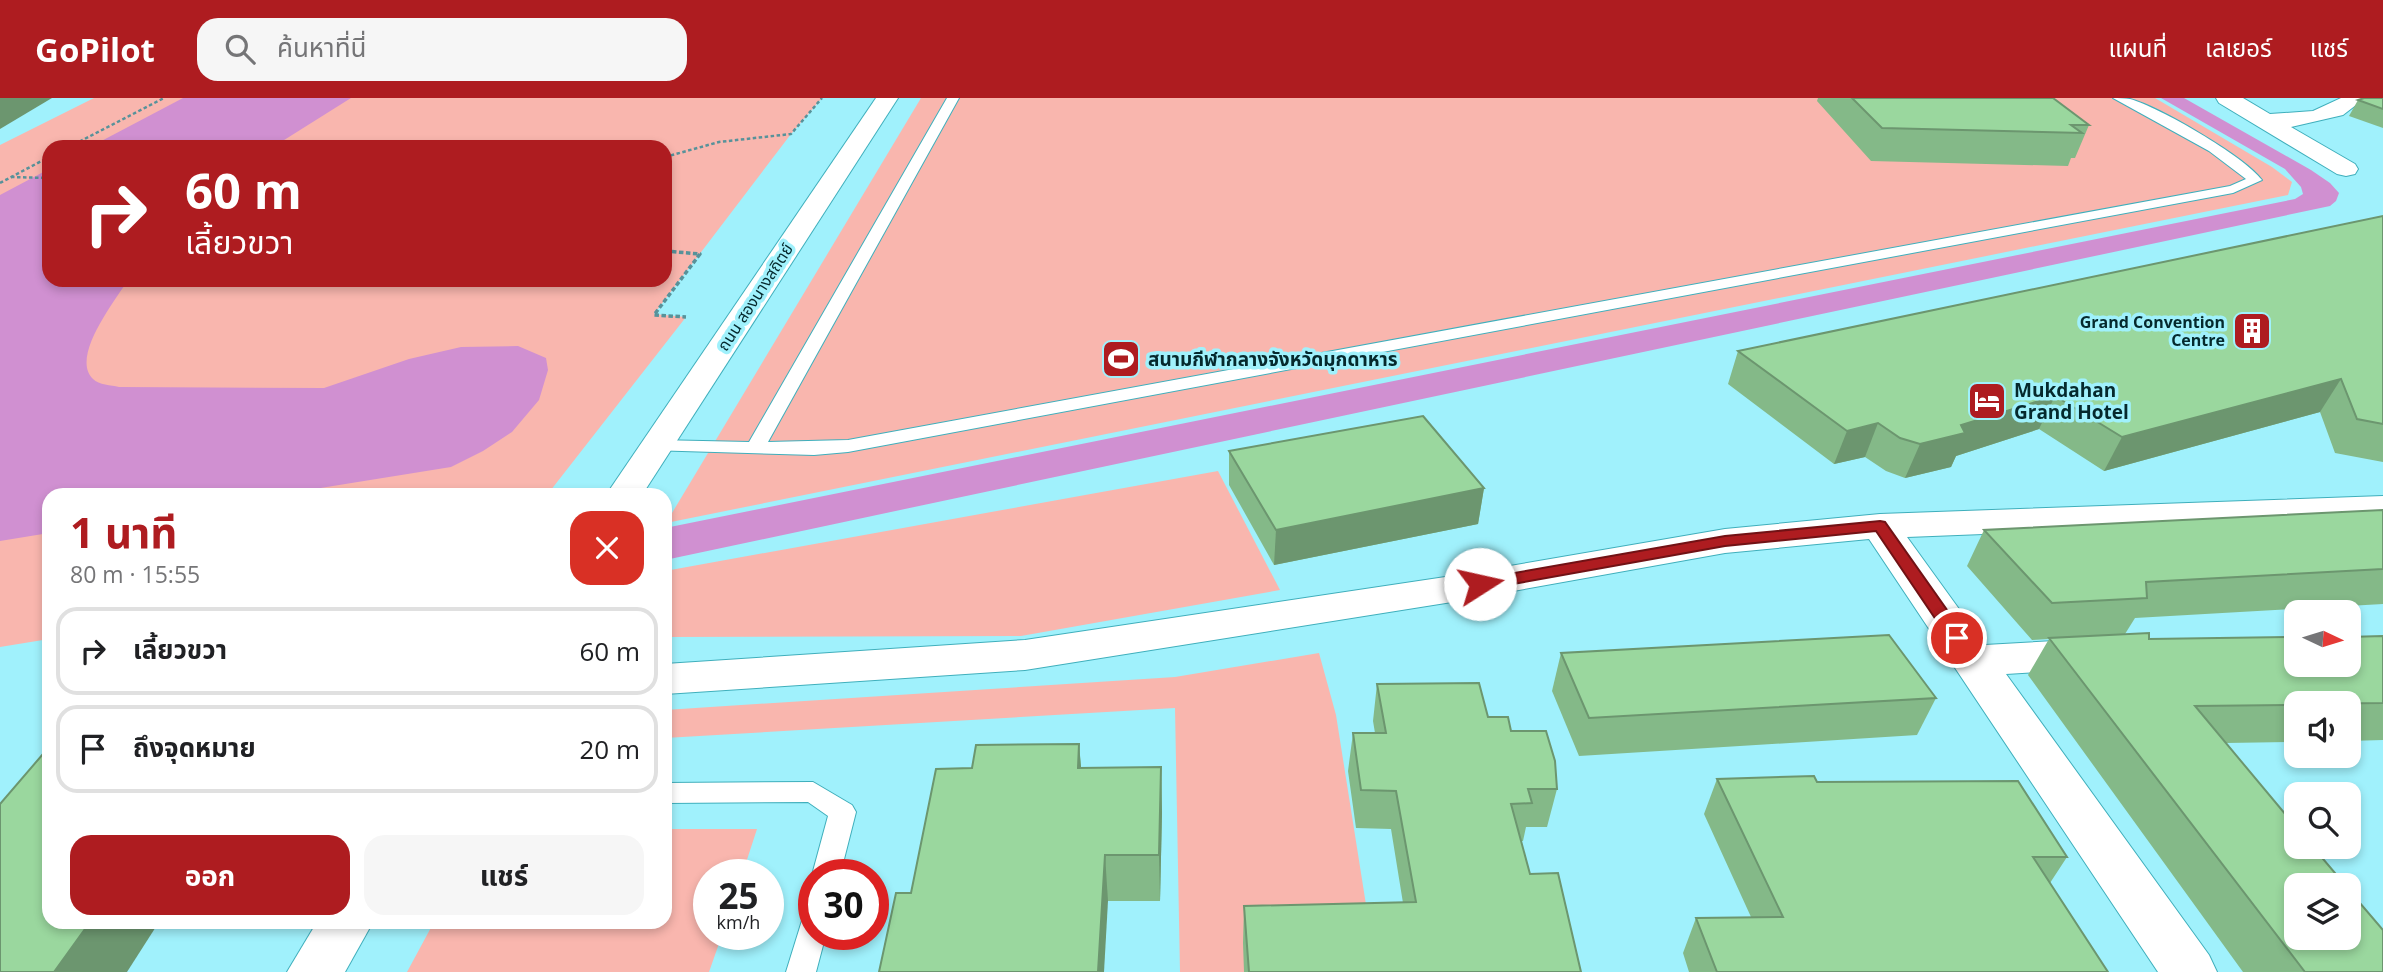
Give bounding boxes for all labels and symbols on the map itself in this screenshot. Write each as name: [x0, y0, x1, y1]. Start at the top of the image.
street label: ถนน สองนางสถิตย์: [712, 239, 798, 355]
building icon: Grand Convention Centre: [2231, 310, 2273, 352]
place label: Grand Convention Centre: [2080, 311, 2225, 351]
sports icon: สนามกีฬากลางจังหวัดมุกดาหาร: [1100, 338, 1142, 380]
place label: สนามกีฬากลางจังหวัดมุกดาหาร: [1148, 346, 1398, 372]
place label: Mukdahan Grand Hotel: [2014, 377, 2129, 425]
hotel icon: Mukdahan Grand Hotel: [1966, 380, 2008, 422]
position arrow: [1443, 547, 1517, 621]
north arrow: [2284, 600, 2361, 677]
pin: [1927, 608, 1987, 668]
speed limit sign: 30: [798, 859, 889, 950]

